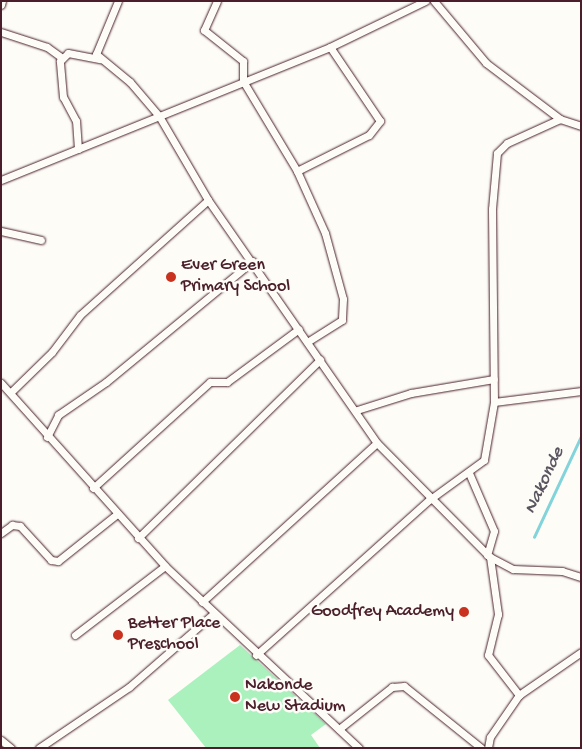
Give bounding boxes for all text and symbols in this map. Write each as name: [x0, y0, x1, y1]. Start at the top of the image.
place label: Ever Green Primary School: [181, 256, 290, 298]
marker: Ever Green Primary School: [165, 271, 177, 283]
water label: Nakonde: [520, 444, 570, 518]
place label: Goodfrey Academy: [311, 601, 454, 623]
marker: Goodfrey Academy: [458, 606, 470, 618]
place label: Better Place Preschool: [128, 614, 220, 656]
marker: Better Place Preschool: [112, 629, 124, 641]
place label: Nakonde New Stadium: [245, 676, 346, 719]
marker: Nakonde New Stadium: [229, 691, 241, 703]

